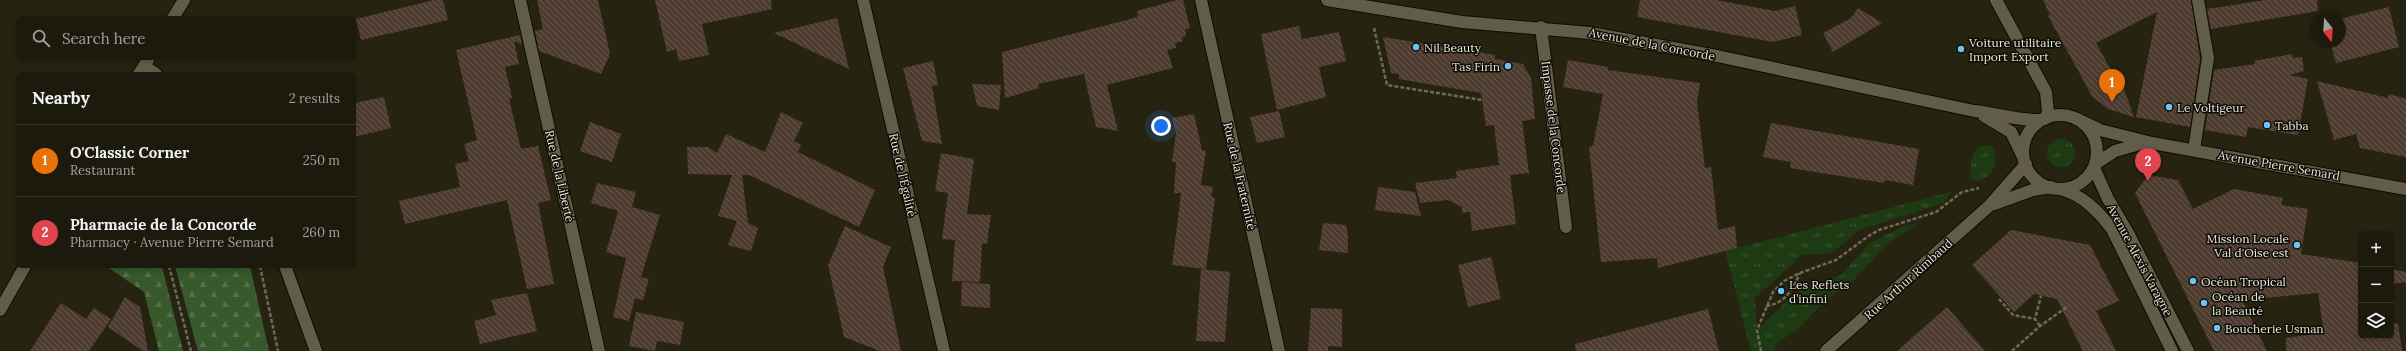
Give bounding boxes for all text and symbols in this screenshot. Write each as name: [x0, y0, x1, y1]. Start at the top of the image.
north arrow: [2310, 12, 2346, 48]
search box: [16, 16, 356, 60]
street label: Avenue de la Concorde: [1587, 24, 1717, 64]
icon: search: [30, 27, 52, 49]
text: Search here: [62, 29, 145, 48]
place label: Voiture utilitaire Import Export: [1968, 35, 2062, 64]
place label: Nil Beauty: [1424, 40, 1482, 55]
marker: Nil Beauty: [1411, 42, 1421, 52]
marker: Voiture utilitaire Import Export: [1956, 44, 1966, 54]
place label: Tas Firin: [1452, 59, 1500, 74]
street label: Impasse de la Concorde: [1538, 60, 1570, 194]
marker: Tas Firin: [1503, 61, 1513, 71]
pin: 1: [2099, 69, 2125, 102]
text: Nearby: [32, 87, 90, 109]
text: 2 results: [289, 90, 340, 107]
place label: Le Voltigeur: [2177, 100, 2246, 115]
marker: Le Voltigeur: [2164, 102, 2174, 112]
your location: [1151, 116, 1171, 136]
place label: Tabba: [2275, 118, 2309, 133]
marker: Tabba: [2262, 120, 2272, 130]
street label: Rue de la Fraternité: [1220, 121, 1260, 232]
street label: Rue de la Liberté: [542, 128, 578, 224]
street label: Rue de l'Égalité: [886, 132, 920, 219]
text: O'Classic Corner: [70, 143, 189, 162]
street label: Avenue Pierre Semard: [2216, 147, 2341, 183]
pin: 2: [2135, 148, 2161, 181]
text: 1: [42, 152, 48, 169]
text: 250 m: [303, 152, 340, 169]
text: Restaurant: [70, 162, 136, 179]
street label: Avenue Alexis Varagne: [2104, 200, 2176, 319]
text: Pharmacie de la Concorde: [70, 215, 256, 234]
text: 2: [42, 224, 48, 241]
text: 260 m: [302, 224, 340, 241]
place label: Mission Locale Val d'Oise est: [2206, 231, 2289, 260]
map controls: [2358, 231, 2394, 339]
button: +: [2358, 231, 2394, 267]
text: Pharmacy · Avenue Pierre Semard: [70, 234, 274, 251]
street label: Rue Arthur Rimbaud: [1861, 235, 1955, 323]
marker: Mission Locale Val d'Oise est: [2292, 240, 2302, 250]
button: −: [2358, 267, 2394, 303]
place label: Océan Tropical: [2201, 274, 2286, 289]
marker: Océan Tropical: [2188, 276, 2198, 286]
place label: Les Reflets d’infini: [1789, 277, 1850, 306]
marker: Les Reflets d’infini: [1776, 286, 1786, 296]
place label: Océan de la Beauté: [2212, 289, 2265, 318]
marker: Océan de la Beauté: [2199, 298, 2209, 308]
button: layers: [2358, 303, 2394, 339]
place label: Boucherie Usman: [2225, 321, 2324, 336]
marker: Boucherie Usman: [2212, 323, 2222, 333]

